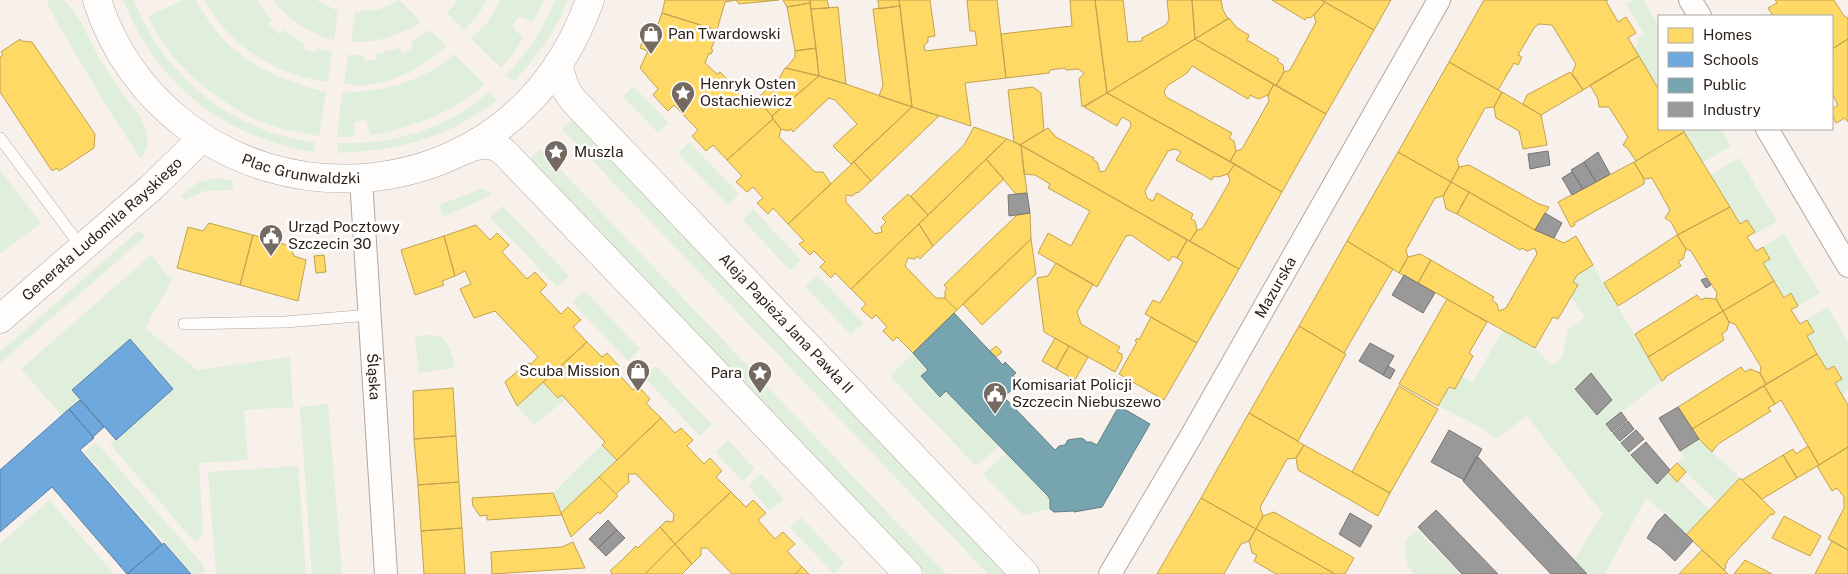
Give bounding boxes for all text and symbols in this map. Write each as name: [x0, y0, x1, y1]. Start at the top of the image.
legend: [1658, 15, 1833, 130]
shop icon: Pan Twardowski: [638, 21, 664, 55]
place label: Pan Twardowski: [668, 25, 780, 42]
text: Homes: [1703, 26, 1752, 43]
text: Schools: [1703, 51, 1759, 68]
place label: Henryk Osten Ostachiewicz: [700, 75, 796, 109]
text: Public: [1703, 76, 1747, 93]
place icon: Henryk Osten Ostachiewicz: [670, 80, 696, 114]
text: Industry: [1703, 101, 1761, 118]
place icon: Muszla: [543, 139, 569, 173]
place label: Muszla: [574, 143, 624, 160]
street label: Plac Grunwaldzki: [239, 150, 361, 187]
street label: Generała Ludomiła Rayskiego: [18, 154, 185, 304]
place label: Urząd Pocztowy Szczecin 30: [288, 218, 400, 252]
public building icon: Urząd Pocztowy Szczecin 30: [258, 223, 284, 257]
street label: Aleja Papieża Jana Pawła II: [716, 250, 857, 396]
street label: Mazurska: [1251, 254, 1299, 321]
street label: Śląska: [364, 353, 384, 401]
shop icon: Scuba Mission: [625, 358, 651, 392]
place icon: Para: [747, 360, 773, 394]
place label: Scuba Mission: [519, 362, 620, 379]
place label: Para: [710, 364, 742, 381]
place label: Komisariat Policji Szczecin Niebuszewo: [1012, 376, 1161, 410]
public building icon: Komisariat Policji Szczecin Niebuszewo: [982, 381, 1008, 415]

